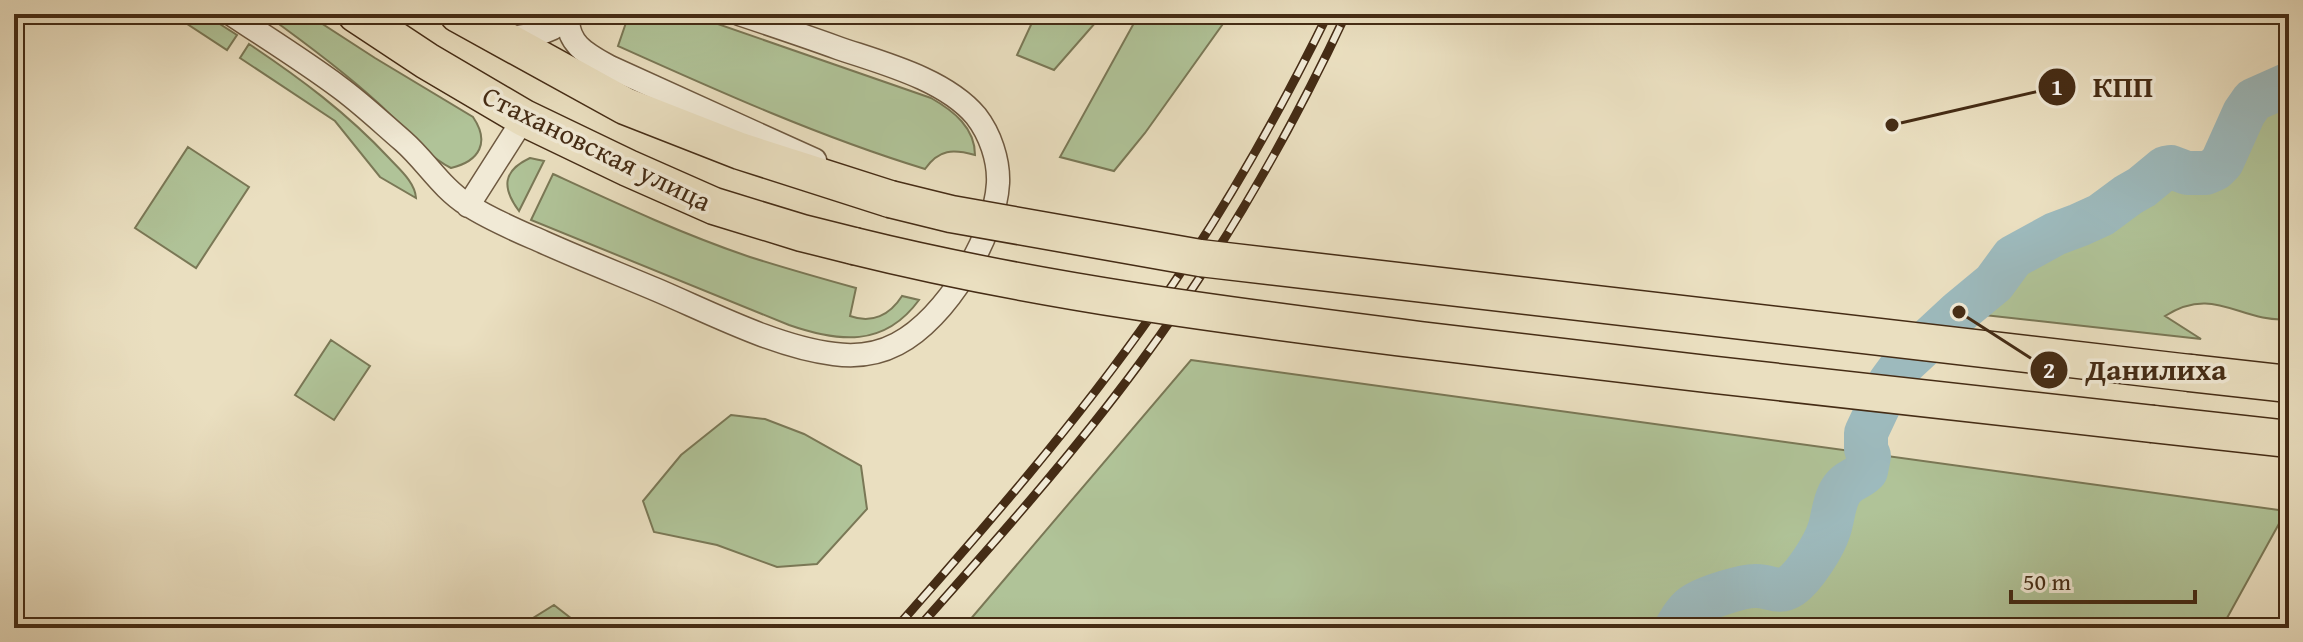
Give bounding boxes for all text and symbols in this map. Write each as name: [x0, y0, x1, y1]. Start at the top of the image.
callout: КПП: [2037, 60, 2169, 114]
text: КПП: [2093, 64, 2153, 108]
text: 1: [2051, 69, 2063, 104]
street label: Стахановская улица: [476, 74, 719, 221]
callout: Данилиха: [2029, 343, 2242, 397]
text: Данилиха: [2084, 347, 2227, 391]
text: 2: [2043, 352, 2055, 387]
scale bar: [2011, 554, 2195, 604]
text: 50 m: [2023, 564, 2071, 599]

